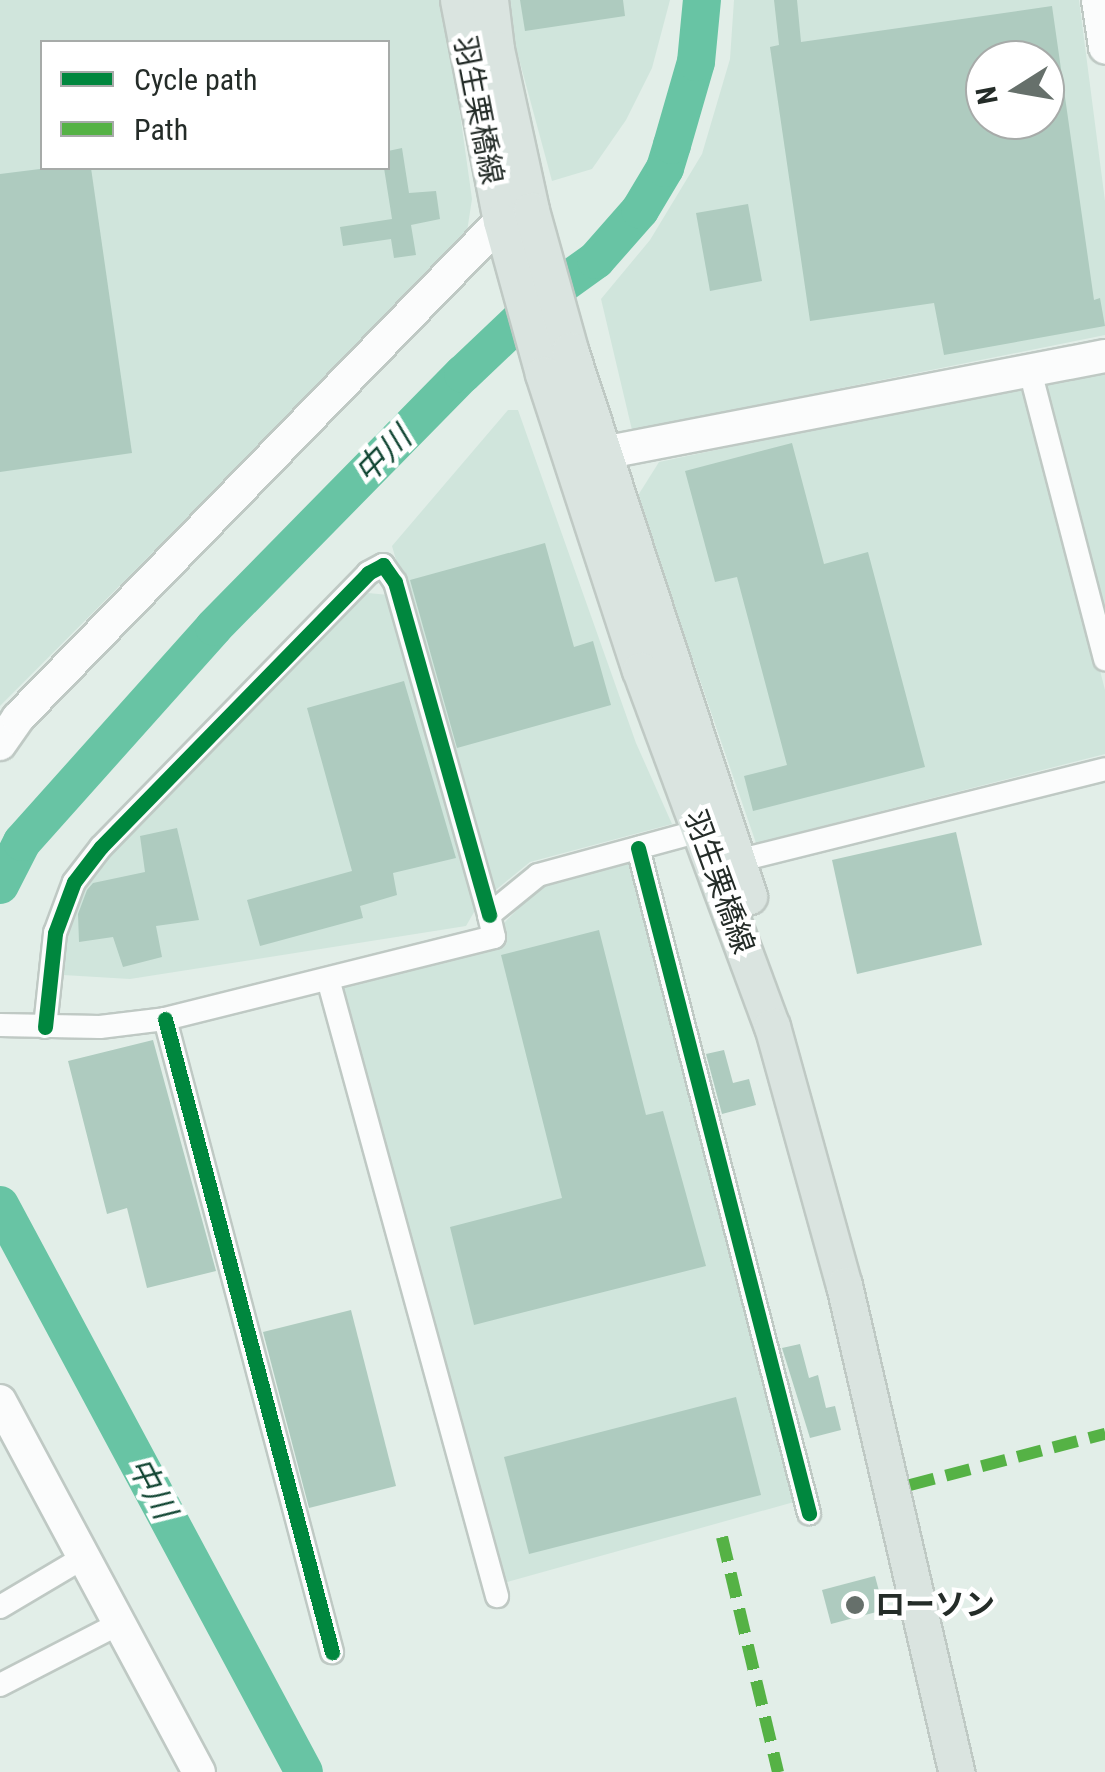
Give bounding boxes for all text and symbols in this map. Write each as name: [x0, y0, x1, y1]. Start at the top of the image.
street label: 羽生栗橋線: [446, 33, 510, 187]
legend: [40, 40, 390, 170]
north arrow: [965, 40, 1065, 140]
text: Cycle path: [134, 62, 258, 97]
text: N: [969, 84, 1005, 107]
text: Path: [134, 112, 188, 147]
water label: 中川: [347, 419, 419, 491]
street label: 羽生栗橋線: [676, 805, 762, 959]
water label: 中川: [120, 1451, 184, 1525]
place label: ローソン: [875, 1587, 995, 1623]
marker: ローソン: [844, 1594, 866, 1616]

